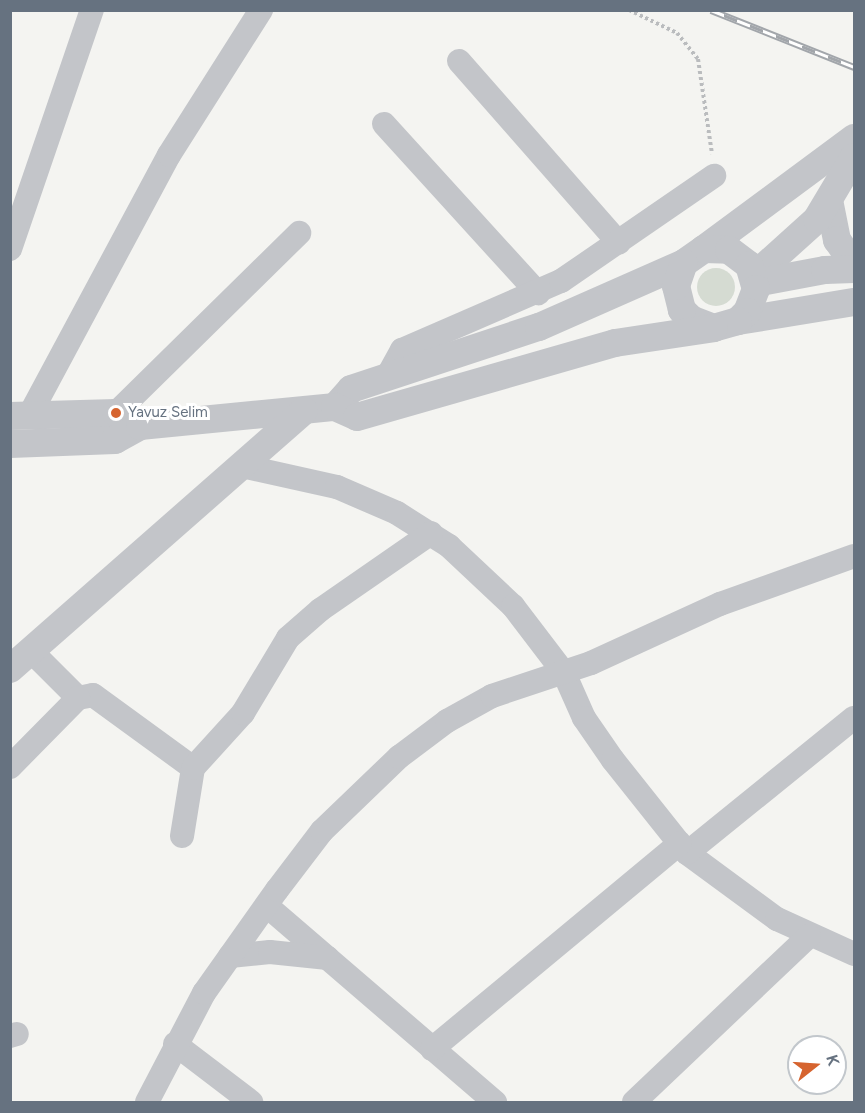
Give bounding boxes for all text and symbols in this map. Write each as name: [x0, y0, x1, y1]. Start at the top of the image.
place label: Yavuz Selim: [128, 404, 208, 422]
marker: Yavuz Selim: [109, 406, 123, 420]
north arrow: [787, 1035, 847, 1095]
text: K: [822, 1052, 843, 1068]

